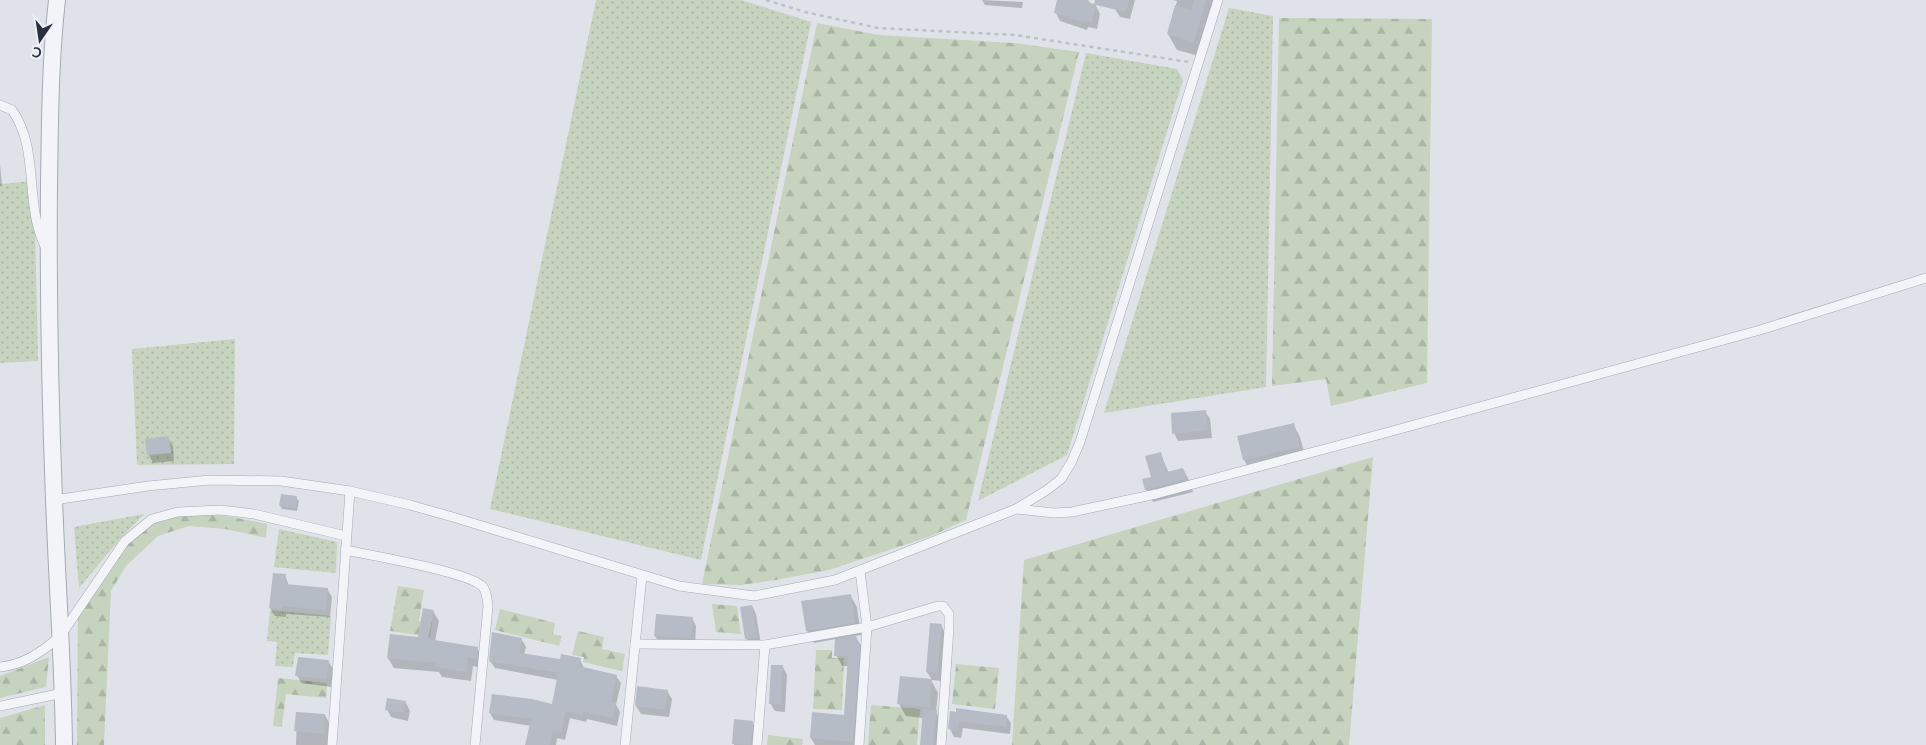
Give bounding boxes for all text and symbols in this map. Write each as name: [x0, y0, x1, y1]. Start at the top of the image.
north arrow: [15, 15, 65, 65]
text: С: [30, 43, 44, 63]

